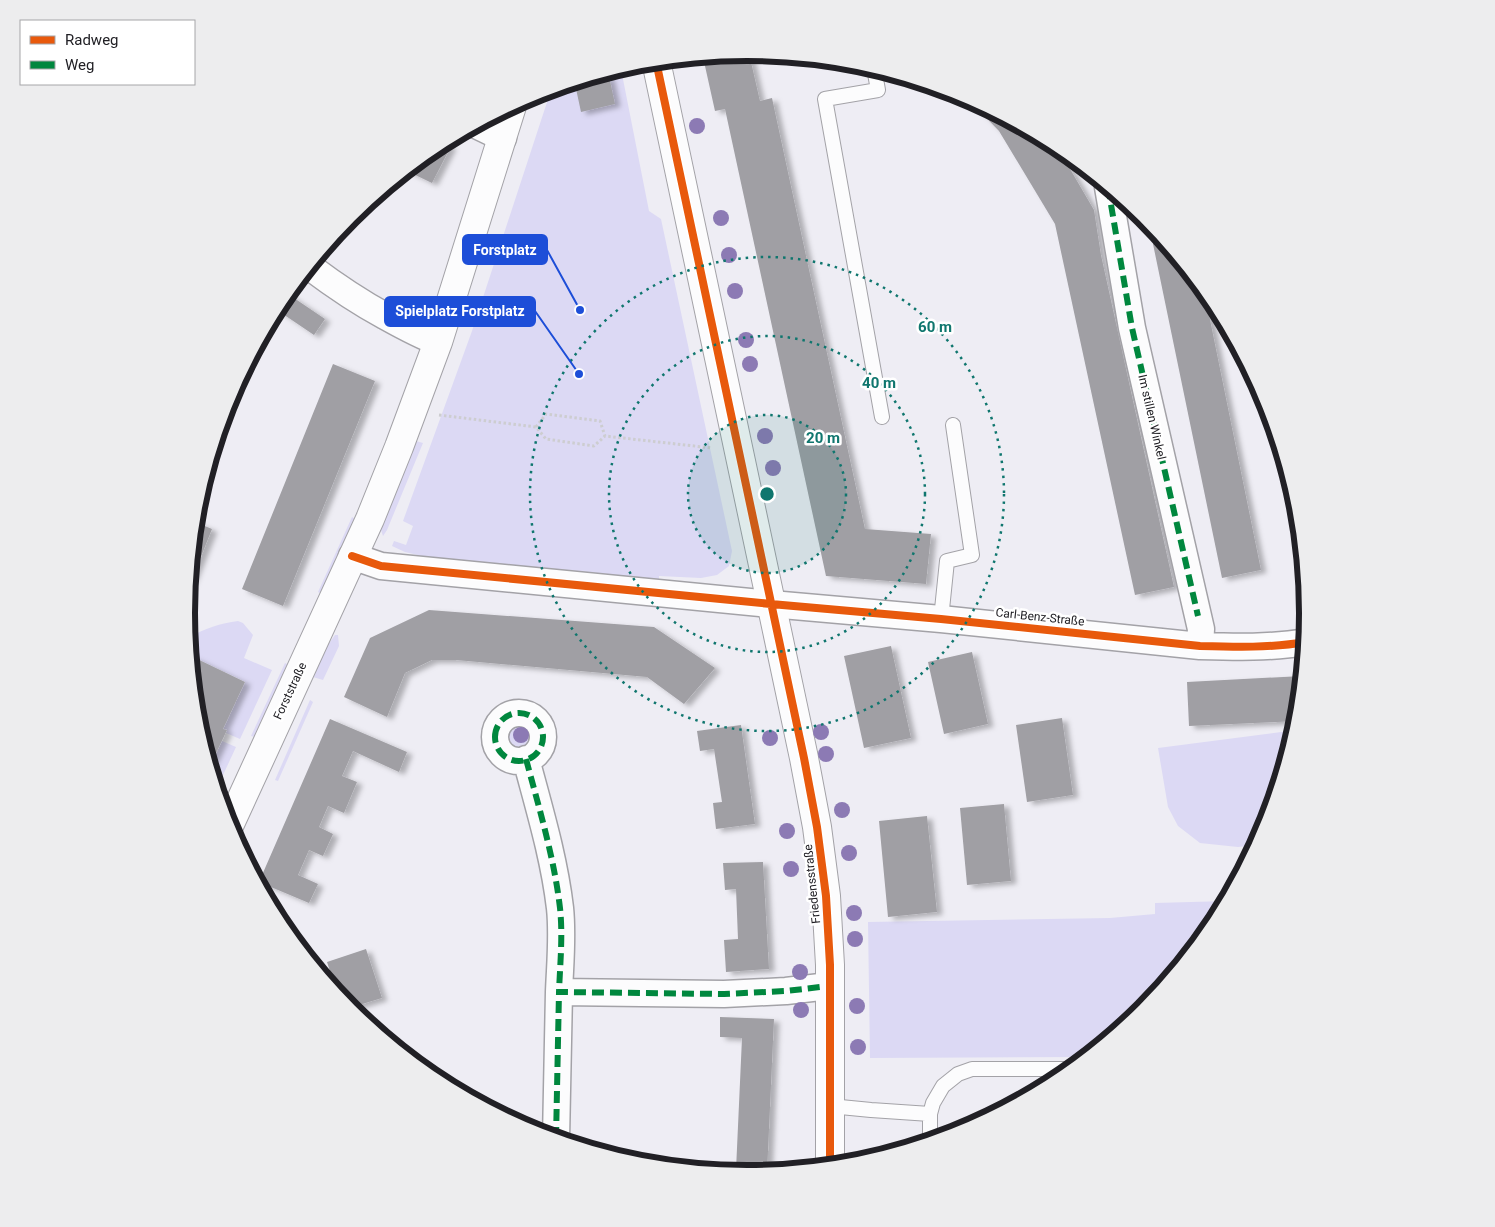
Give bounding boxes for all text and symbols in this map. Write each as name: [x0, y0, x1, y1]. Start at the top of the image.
legend: [20, 20, 195, 85]
text: Radweg: [65, 31, 119, 49]
text: Weg: [65, 56, 94, 74]
callout: Forstplatz: [463, 235, 547, 264]
text: Forstplatz: [473, 242, 537, 258]
callout: Spielplatz Forstplatz: [385, 297, 535, 326]
text: Spielplatz Forstplatz: [395, 303, 525, 319]
text: 60 m: [918, 318, 952, 336]
street label: Im stillen Winkel: [1135, 373, 1169, 461]
text: 40 m: [862, 374, 896, 392]
text: 20 m: [806, 429, 840, 447]
centre of rings: [758, 485, 776, 503]
street label: Carl-Benz-Straße: [995, 605, 1085, 629]
street label: Forststraße: [271, 660, 309, 722]
street label: Friedensstraße: [801, 844, 823, 924]

